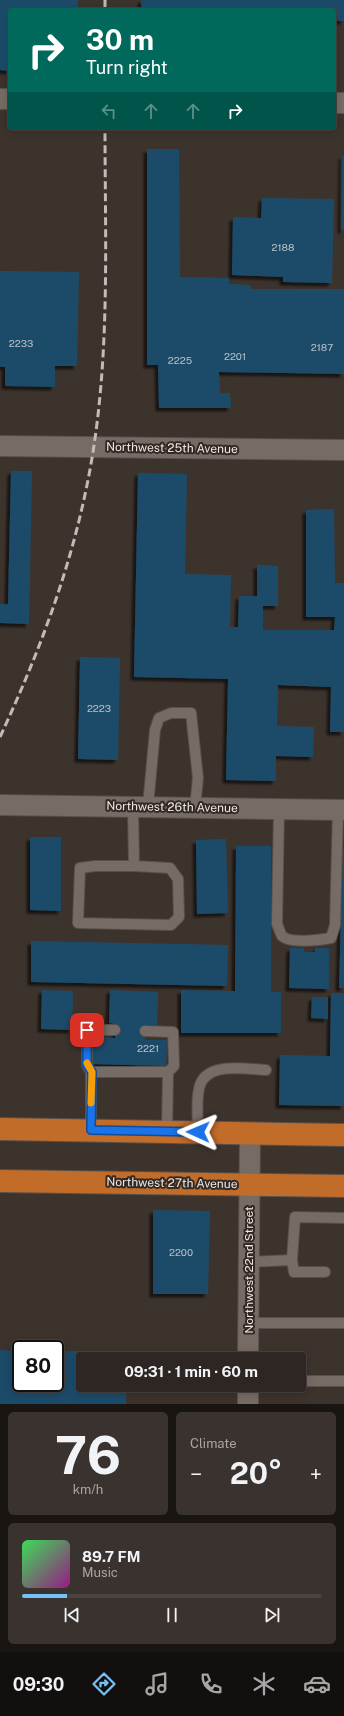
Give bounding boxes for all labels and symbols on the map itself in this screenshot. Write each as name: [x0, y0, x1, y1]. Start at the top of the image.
house number: 2188: [272, 241, 294, 253]
house number: 2233: [9, 337, 33, 349]
house number: 2187: [311, 341, 333, 353]
house number: 2201: [224, 350, 246, 362]
house number: 2225: [168, 354, 192, 366]
street label: Northwest 25th Avenue: [106, 440, 238, 456]
house number: 2223: [87, 702, 111, 714]
street label: Northwest 26th Avenue: [106, 799, 238, 815]
pin: [70, 1013, 104, 1047]
house number: 2221: [137, 1042, 159, 1054]
position arrow: [177, 1111, 219, 1153]
street label: Northwest 27th Avenue: [106, 1175, 238, 1191]
street label: Northwest 22nd Street: [242, 1206, 256, 1334]
house number: 2200: [169, 1246, 193, 1258]
speed limit sign: 80: [12, 1340, 64, 1392]

